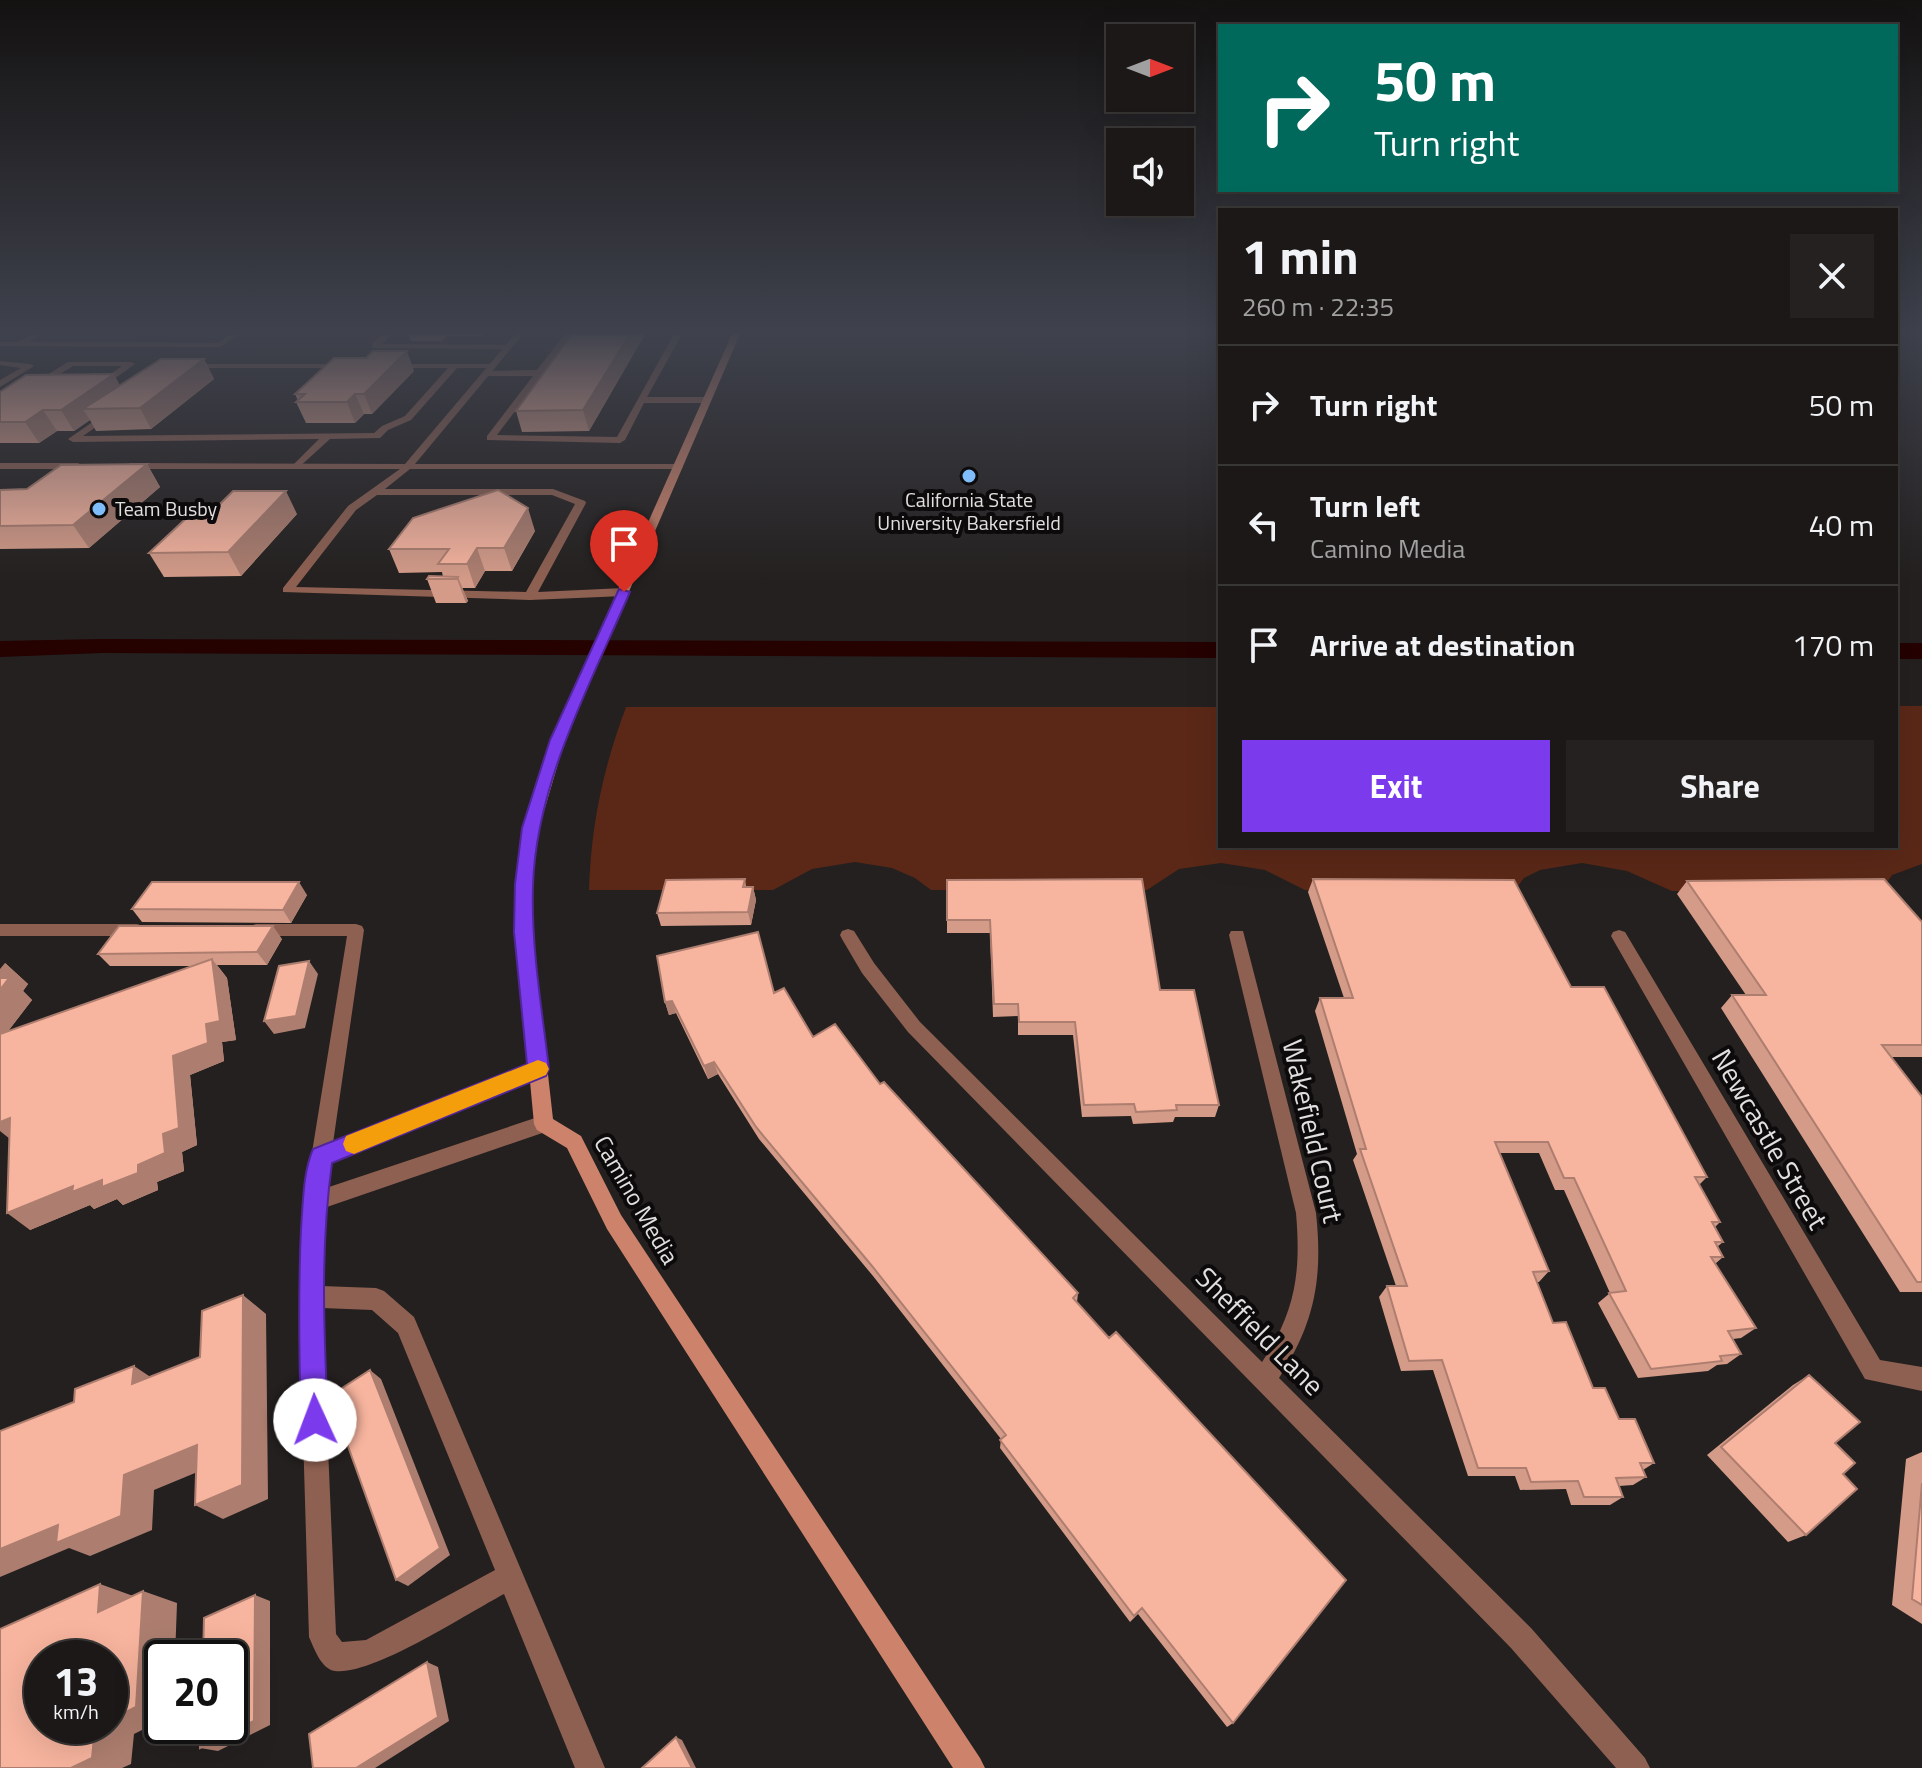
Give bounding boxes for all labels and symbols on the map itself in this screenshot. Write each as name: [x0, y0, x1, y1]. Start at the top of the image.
north arrow: [1106, 24, 1194, 112]
marker: California State University Bakersfield: [960, 467, 978, 485]
place label: California State University Bakersfield: [877, 484, 1061, 538]
place label: Team Busby: [115, 493, 218, 524]
marker: Team Busby: [90, 500, 108, 518]
pin: [590, 510, 658, 592]
street label: Wakefield Court: [1272, 1035, 1355, 1227]
street label: Newcastle Street: [1701, 1041, 1840, 1237]
street label: Camino Media: [585, 1128, 688, 1271]
street label: Sheffield Lane: [1186, 1256, 1335, 1405]
position arrow: [273, 1378, 357, 1462]
speed limit sign: 20: [144, 1640, 248, 1744]

